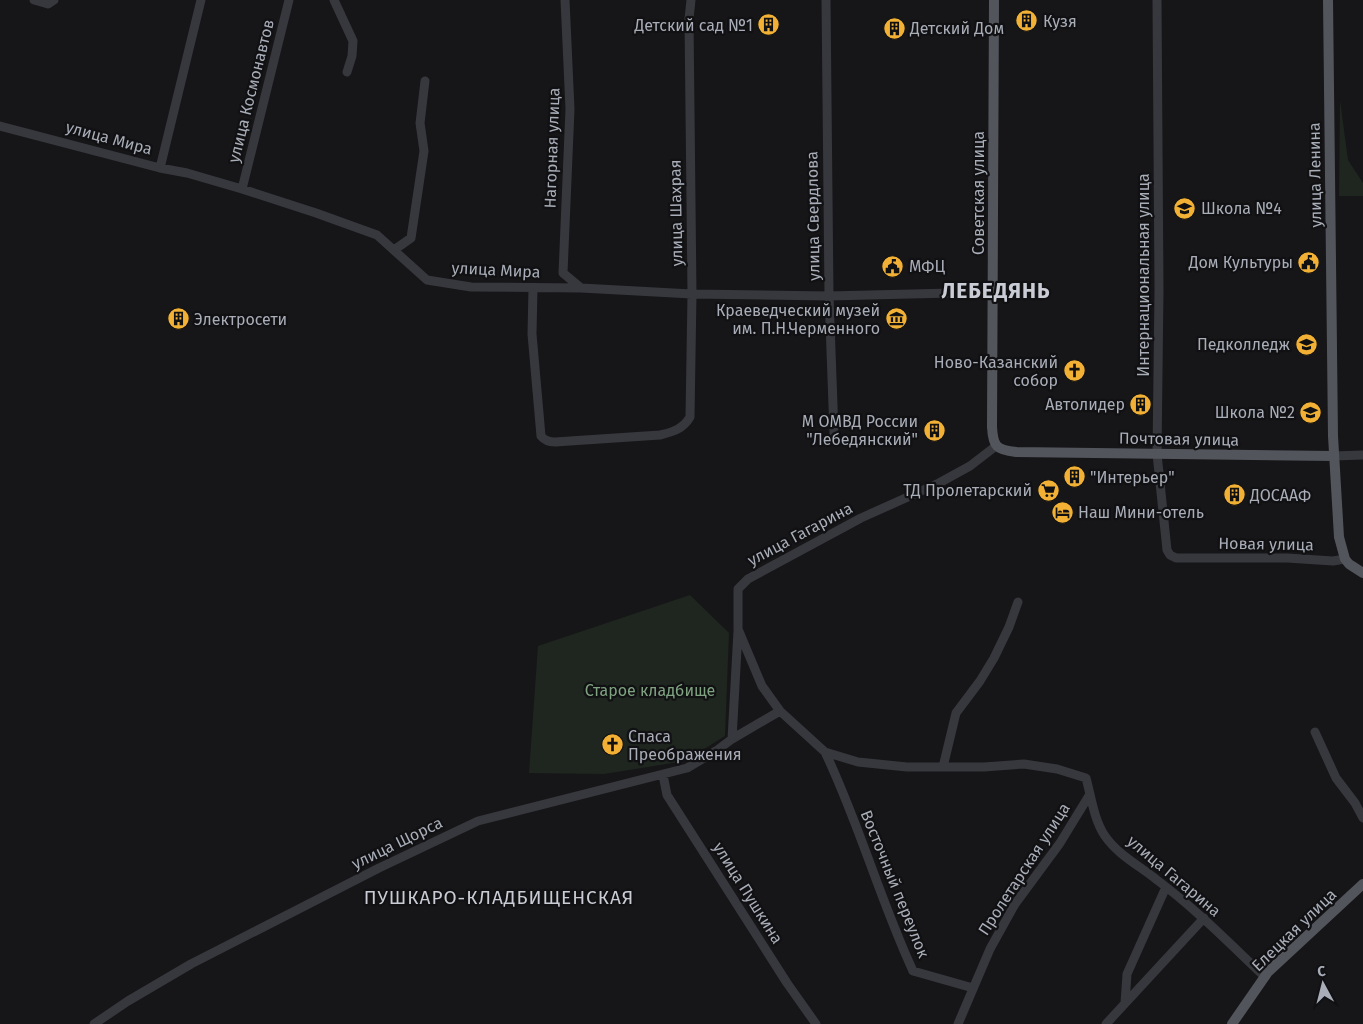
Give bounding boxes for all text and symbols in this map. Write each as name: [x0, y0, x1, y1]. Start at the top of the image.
building icon: Кузя: [1015, 9, 1039, 33]
place label: Кузя: [1043, 12, 1077, 31]
building icon: Детский сад №1: [757, 13, 781, 37]
place label: Детский сад №1: [633, 16, 753, 35]
building icon: Детский Дом: [882, 16, 906, 40]
street label: улица Космонавтов: [224, 17, 278, 165]
place label: Детский Дом: [909, 19, 1004, 38]
street label: Нагорная улица: [540, 87, 564, 209]
street label: улица Мира: [64, 117, 154, 159]
street label: улица Ленина: [1305, 122, 1325, 228]
street label: Советская улица: [969, 131, 988, 255]
street label: улица Свердлова: [802, 151, 824, 281]
street label: улица Шахрая: [666, 159, 686, 267]
street label: Интернациональная улица: [1134, 173, 1153, 377]
school or university icon: Школа №4: [1173, 196, 1197, 220]
place label: Школа №4: [1201, 199, 1282, 218]
public building icon: Дом Культуры: [1297, 250, 1321, 274]
place label: Дом Культуры: [1188, 253, 1293, 272]
public building icon: МФЦ: [881, 254, 905, 278]
place label: МФЦ: [909, 257, 945, 276]
street label: улица Мира: [451, 258, 541, 282]
district label: ЛЕБЕДЯНЬ: [942, 278, 1051, 304]
place label: Краеведческий музей им. П.Н.Черменного: [716, 301, 880, 338]
building icon: Электросети: [166, 307, 190, 331]
museum icon: Краеведческий музей им. П.Н.Черменного: [884, 307, 908, 331]
place label: Электросети: [194, 310, 287, 329]
school or university icon: Педколледж: [1294, 332, 1318, 356]
place label: Педколледж: [1197, 335, 1290, 354]
place label: Ново-Казанский собор: [934, 353, 1058, 390]
church icon: Ново-Казанский собор: [1062, 359, 1086, 383]
building icon: Автолидер: [1129, 392, 1153, 416]
place label: Автолидер: [1045, 395, 1125, 414]
school or university icon: Школа №2: [1299, 400, 1323, 424]
place label: Школа №2: [1215, 403, 1295, 422]
place label: М ОМВД России "Лебедянский": [802, 412, 918, 449]
building icon: М ОМВД России "Лебедянский": [922, 418, 946, 442]
street label: Почтовая улица: [1119, 428, 1239, 450]
building icon: "Интерьер": [1062, 465, 1086, 489]
place label: "Интерьер": [1090, 468, 1175, 487]
supermarket icon: ТД Пролетарский: [1036, 478, 1060, 502]
place label: ТД Пролетарский: [903, 481, 1032, 500]
building icon: ДОСААФ: [1222, 483, 1246, 507]
place label: ДОСААФ: [1249, 486, 1311, 505]
street label: улица Гагарина: [744, 498, 856, 570]
hotel icon: Наш Мини-отель: [1050, 500, 1074, 524]
place label: Наш Мини-отель: [1078, 503, 1204, 522]
street label: Новая улица: [1218, 534, 1314, 554]
park label: Старое кладбище: [585, 681, 715, 700]
place label: Спаса Преображения: [628, 727, 742, 764]
church icon: Спаса Преображения: [600, 733, 624, 757]
street label: Пролетарская улица: [974, 799, 1074, 939]
street label: Восточный переулок: [857, 807, 934, 961]
street label: улица Щорса: [348, 813, 446, 873]
street label: улица Гагарина: [1123, 831, 1225, 921]
street label: улица Пушкина: [709, 839, 787, 947]
street label: Елецкая улица: [1248, 885, 1340, 975]
district label: ПУШКАРО-КЛАДБИЩЕНСКАЯ: [364, 886, 634, 909]
north arrow: [1298, 959, 1348, 1009]
text: С: [1316, 963, 1327, 981]

